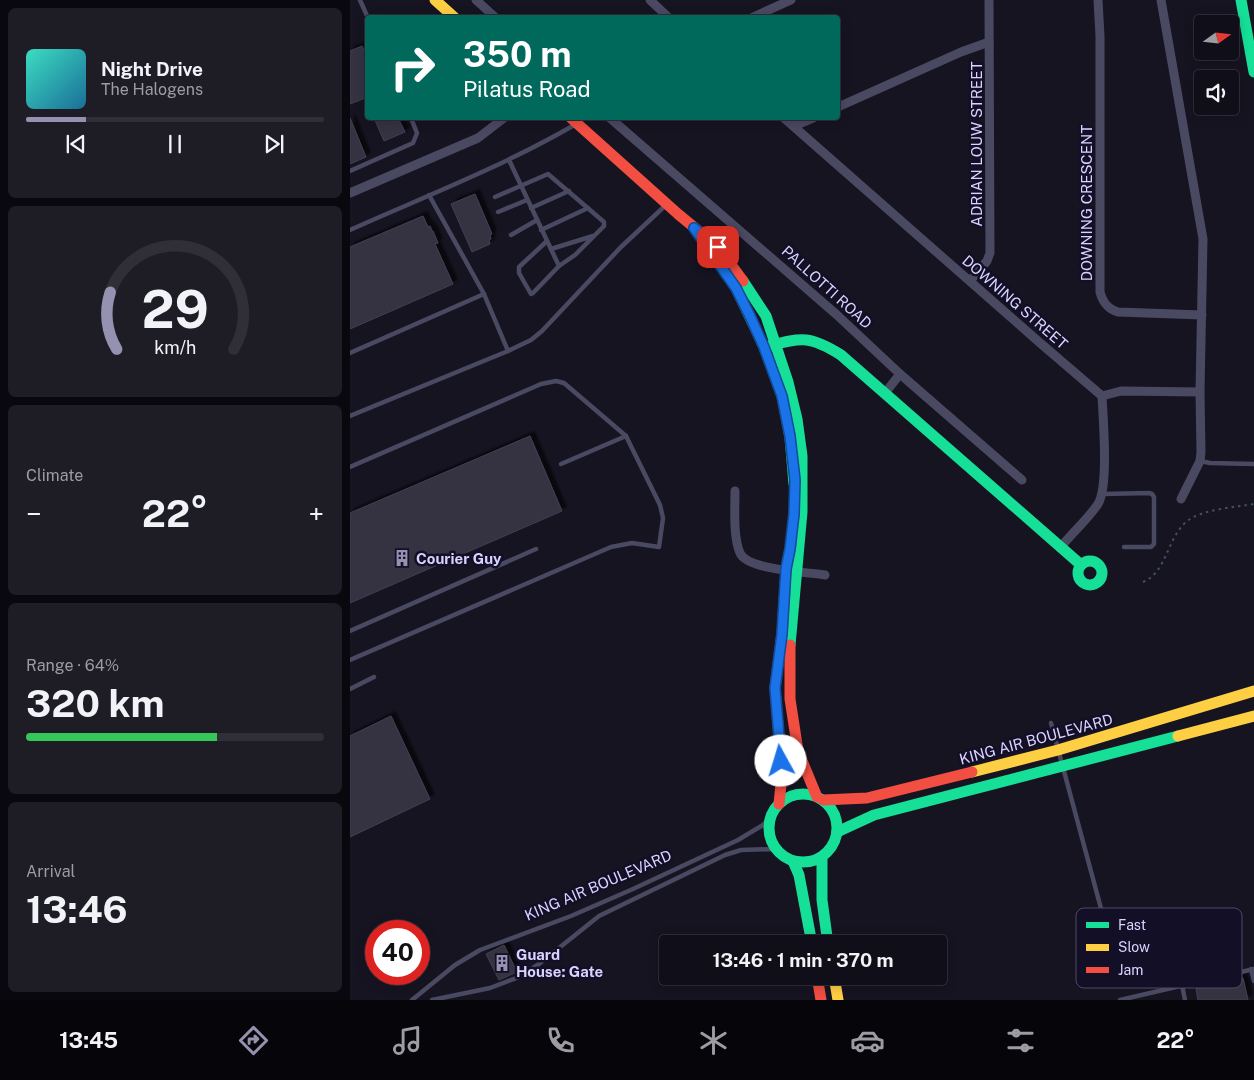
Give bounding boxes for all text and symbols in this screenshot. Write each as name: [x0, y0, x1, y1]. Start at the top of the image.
north arrow: [1194, 15, 1239, 60]
map controls: [1194, 15, 1239, 115]
text: 350 m: [463, 34, 572, 75]
icon: right: [380, 35, 445, 100]
text: Night Drive: [101, 58, 203, 80]
street label: ADRIAN LOUW STREET: [968, 61, 985, 227]
button: sound: [1194, 70, 1239, 115]
text: Pilatus Road: [463, 76, 591, 102]
text: The Halogens: [101, 80, 203, 99]
street label: DOWNING CRESCENT: [1078, 125, 1095, 281]
icon: previous: [62, 130, 90, 158]
icon: pause: [161, 130, 189, 158]
icon: next: [260, 130, 288, 158]
pin: [697, 226, 739, 268]
icon: arrive: [704, 233, 732, 261]
street label: PALLOTTI ROAD: [779, 242, 875, 332]
street label: DOWNING STREET: [959, 252, 1071, 352]
text: 29: [141, 279, 209, 340]
text: km/h: [154, 337, 196, 358]
text: Climate: [26, 466, 83, 485]
text: 22°: [142, 491, 208, 536]
text: −: [26, 497, 42, 530]
text: +: [308, 497, 324, 530]
building icon: Courier Guy: [392, 548, 412, 568]
place label: Courier Guy: [416, 550, 502, 567]
text: Range · 64%: [26, 656, 119, 675]
text: 320 km: [26, 681, 165, 726]
street label: KING AIR BOULEVARD: [957, 710, 1115, 768]
position arrow: [754, 734, 806, 786]
street label: KING AIR BOULEVARD: [522, 846, 674, 924]
text: Arrival: [26, 862, 75, 881]
text: 13:46: [26, 887, 128, 932]
legend: [1076, 908, 1242, 988]
text: Fast: [1118, 917, 1146, 933]
speed limit sign: 40: [365, 920, 430, 985]
text: Slow: [1118, 939, 1150, 955]
place label: Guard House: Gate: [516, 946, 603, 980]
text: 13:46 · 1 min · 370 m: [712, 949, 894, 971]
building icon: Guard House: Gate: [492, 953, 512, 973]
text: Jam: [1118, 962, 1143, 978]
icon: directions: [236, 1023, 271, 1058]
icon: music: [390, 1023, 425, 1058]
icon: phone: [543, 1023, 578, 1058]
icon: climate: [696, 1023, 731, 1058]
icon: car: [850, 1023, 885, 1058]
icon: filters: [1003, 1023, 1038, 1058]
text: 13:45: [59, 1027, 118, 1053]
text: 22°: [1156, 1027, 1195, 1053]

